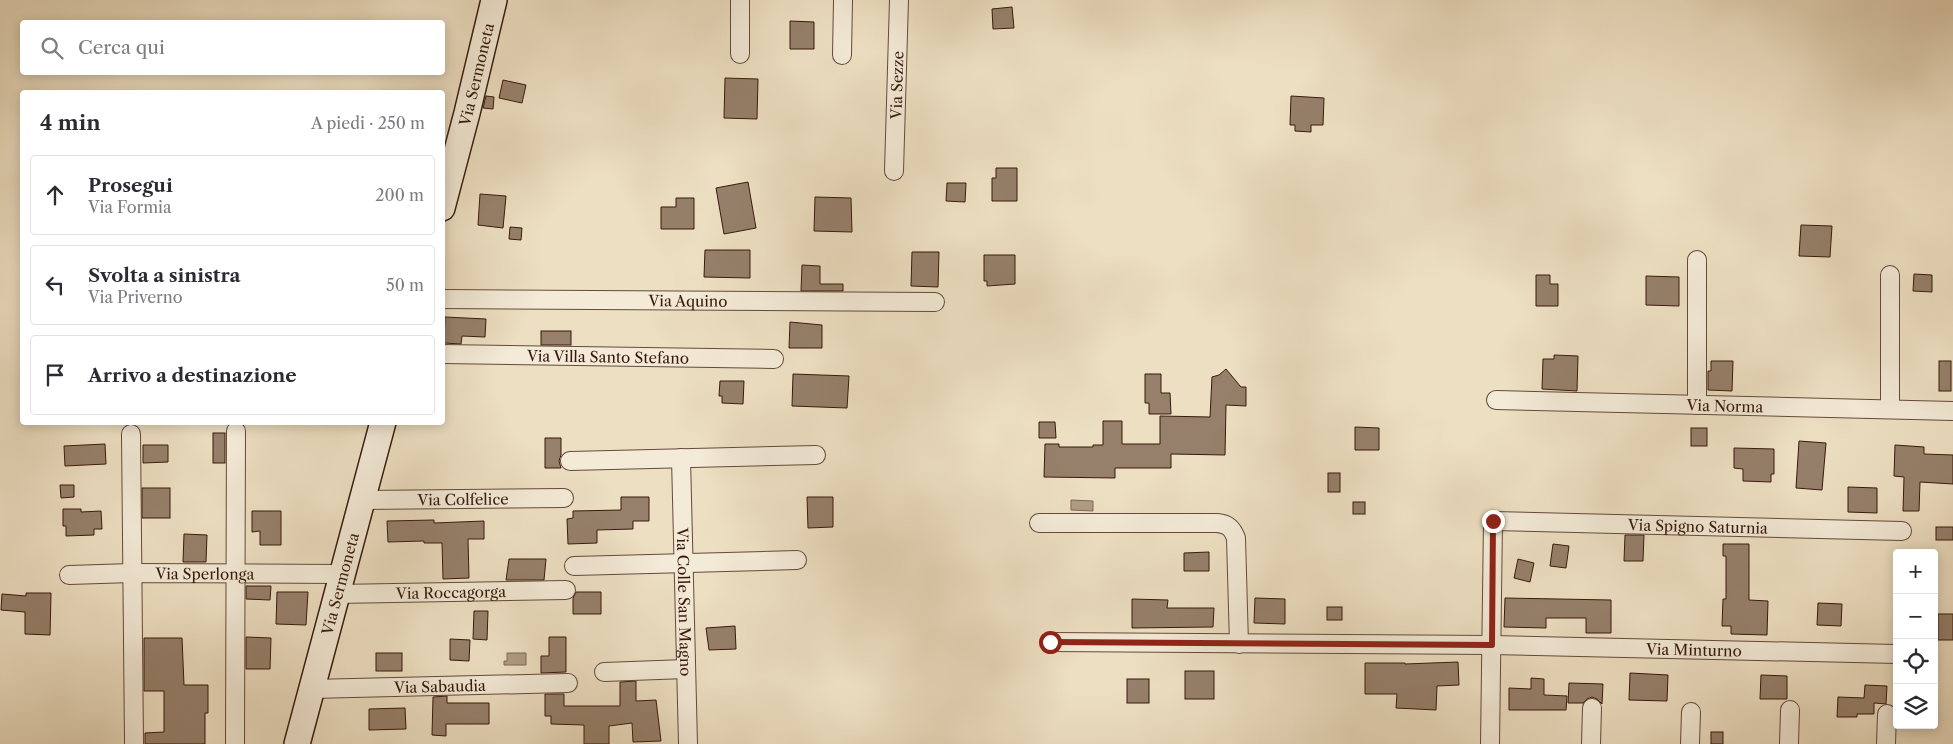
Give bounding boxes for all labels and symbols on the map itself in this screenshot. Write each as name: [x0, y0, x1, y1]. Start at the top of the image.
street label: Via Sermoneta: [454, 21, 498, 129]
street label: Via Sezze: [886, 51, 907, 121]
street label: Via Aquino: [647, 291, 728, 310]
street label: Via Villa Santo Stefano: [526, 346, 689, 367]
street label: Via Norma: [1685, 395, 1764, 416]
street label: Via Colfelice: [416, 489, 509, 509]
route end: [1482, 510, 1505, 533]
street label: Via Spigno Saturnia: [1627, 515, 1768, 537]
street label: Via Colle San Magno: [673, 526, 696, 677]
street label: Via Sermoneta: [317, 530, 363, 638]
street label: Via Sperlonga: [154, 564, 255, 583]
street label: Via Roccagorga: [395, 582, 506, 602]
route start: [1039, 631, 1062, 654]
street label: Via Minturno: [1645, 639, 1742, 660]
street label: Via Sabaudia: [393, 675, 486, 697]

